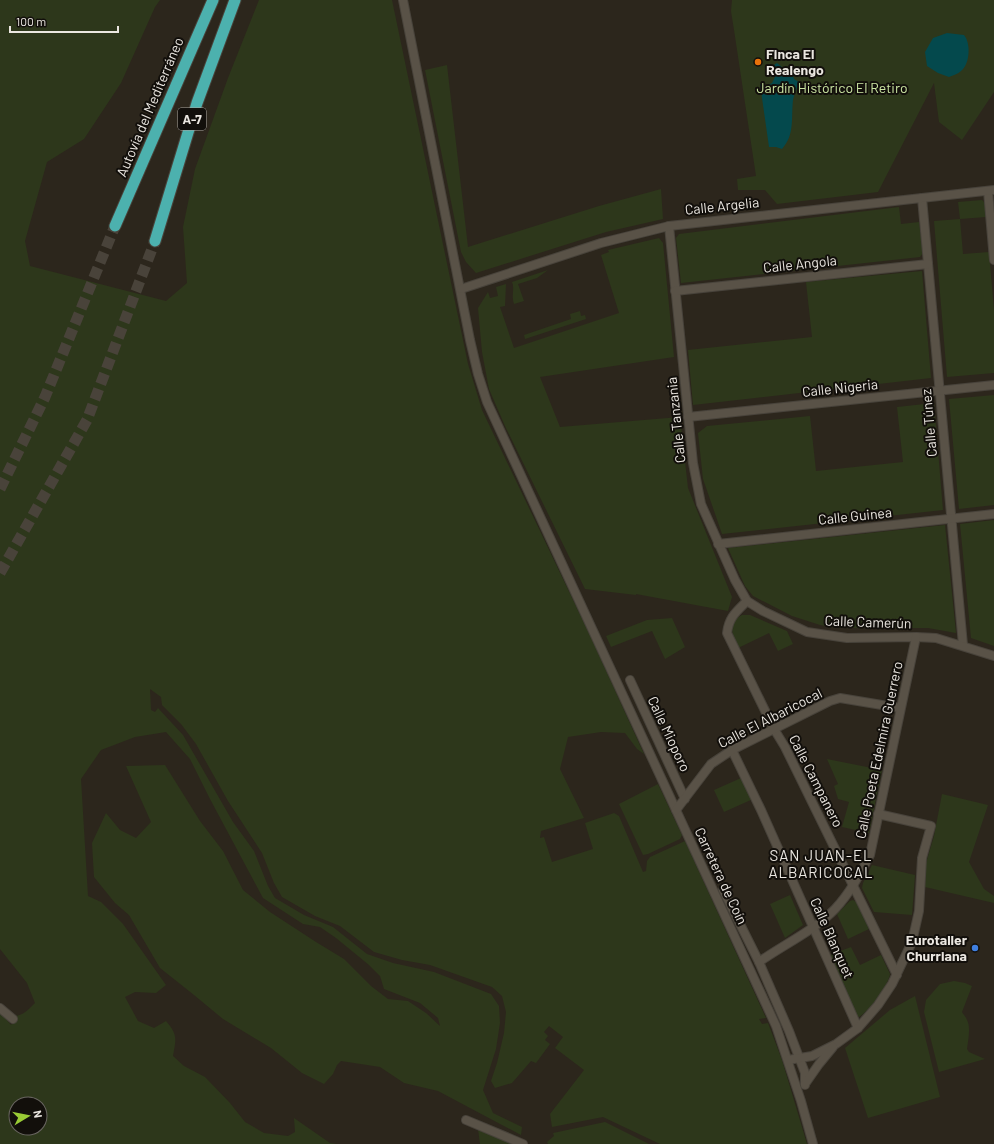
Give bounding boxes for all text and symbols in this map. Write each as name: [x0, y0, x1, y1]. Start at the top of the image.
scale bar: [10, 8, 118, 34]
text: 100 m: [16, 14, 46, 28]
street label: Autovía del Mediterráneo: [112, 35, 187, 179]
place label: Finca El Realengo: [766, 45, 824, 78]
marker: Finca El Realengo: [753, 57, 763, 67]
park label: Jardín Histórico El Retiro: [756, 79, 908, 96]
road number: A-7: [178, 108, 206, 130]
street label: Calle Argelia: [684, 193, 760, 218]
street label: Calle Angola: [762, 251, 838, 276]
street label: Calle Nigeria: [801, 375, 879, 400]
street label: Calle Tanzania: [663, 376, 688, 464]
street label: Calle Túnez: [917, 388, 940, 458]
street label: Calle Guinea: [817, 503, 893, 528]
street label: Calle Camerún: [824, 611, 912, 632]
street label: Calle Poeta Edelmira Guerrero: [851, 660, 906, 840]
street label: Calle El Albaricocal: [715, 684, 825, 751]
street label: Calle Mioporo: [645, 693, 694, 774]
street label: Calle Campanero: [786, 732, 847, 830]
street label: Carretera de Coín: [692, 825, 751, 927]
district label: SAN JUAN-EL ALBARICOCAL: [768, 846, 874, 881]
street label: Calle Blanquet: [807, 895, 858, 981]
place label: Eurotaller Churriana: [906, 931, 968, 964]
marker: Eurotaller Churriana: [970, 943, 980, 953]
north arrow: [8, 1096, 48, 1136]
text: N: [31, 1109, 45, 1119]

